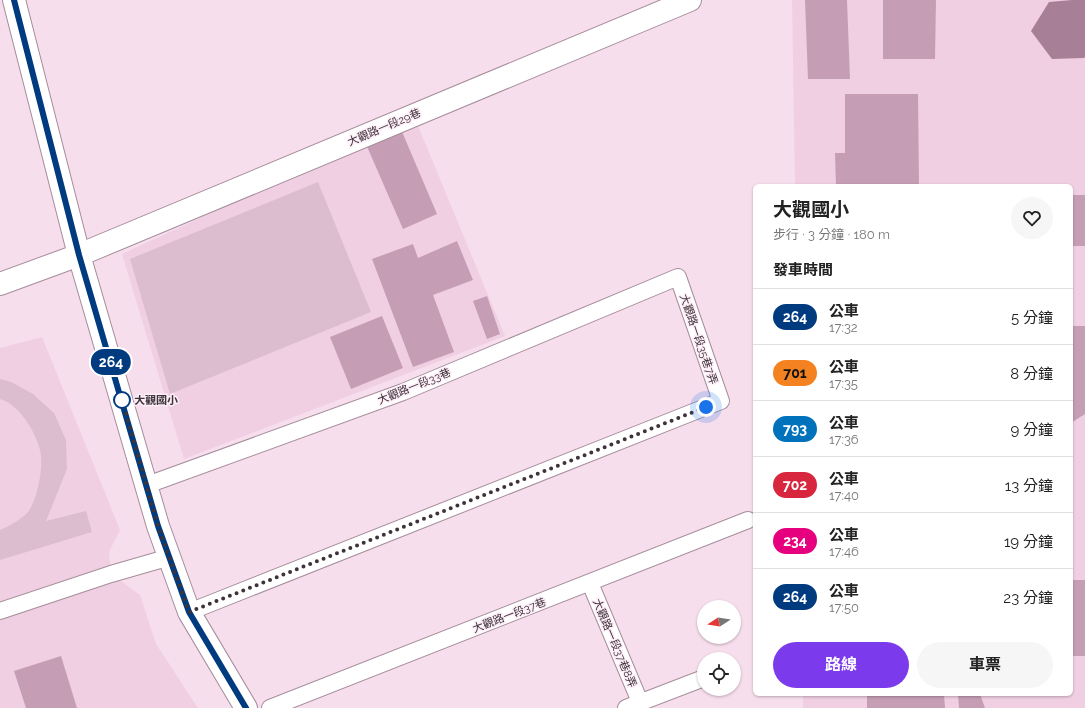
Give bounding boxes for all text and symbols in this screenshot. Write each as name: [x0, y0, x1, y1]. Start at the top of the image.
street label: 大觀路一段29巷: [346, 106, 423, 149]
button: heart: [1011, 197, 1053, 239]
text: 大觀國小: [773, 198, 849, 220]
text: 步行 · 3 分鐘 · 180 m: [773, 227, 890, 242]
text: 發車時間: [773, 261, 833, 279]
street label: 大觀路一段35巷7弄: [677, 292, 720, 386]
text: 公車: [829, 302, 859, 320]
text: 264: [783, 309, 807, 325]
text: 5 分鐘: [1011, 309, 1053, 327]
text: 17:32: [829, 320, 858, 335]
line badge: 264: [88, 349, 134, 375]
text: 264: [99, 354, 123, 370]
text: 公車: [829, 358, 859, 376]
text: 701: [783, 365, 807, 381]
text: 8 分鐘: [1010, 365, 1053, 383]
street label: 大觀路一段33巷: [376, 366, 453, 407]
text: 17:35: [829, 376, 858, 391]
marker: 大觀國小: [113, 391, 131, 409]
place label: 大觀國小: [134, 394, 178, 407]
your location: [696, 397, 716, 417]
text: 公車: [829, 414, 859, 432]
text: 793: [783, 421, 807, 437]
text: 9 分鐘: [1010, 421, 1053, 439]
text: 17:36: [829, 432, 859, 447]
text: 公車: [829, 470, 859, 488]
text: 702: [783, 477, 807, 493]
text: 13 分鐘: [1005, 477, 1053, 495]
text: 17:40: [829, 488, 859, 503]
text: 公車: [829, 526, 859, 544]
text: 234: [783, 533, 807, 549]
text: 19 分鐘: [1004, 533, 1053, 551]
text: 17:46: [829, 544, 859, 559]
text: 公車: [829, 582, 859, 600]
text: 264: [783, 589, 807, 605]
text: 23 分鐘: [1003, 589, 1053, 607]
street label: 大觀路一段37巷: [471, 595, 548, 635]
street label: 大觀路一段37巷8弄: [590, 597, 639, 690]
north arrow: [697, 600, 741, 644]
map controls: [697, 600, 741, 696]
text: 17:50: [829, 600, 859, 615]
button: 路線: [773, 642, 909, 688]
button: 車票: [917, 642, 1053, 688]
button: locate: [697, 652, 741, 696]

